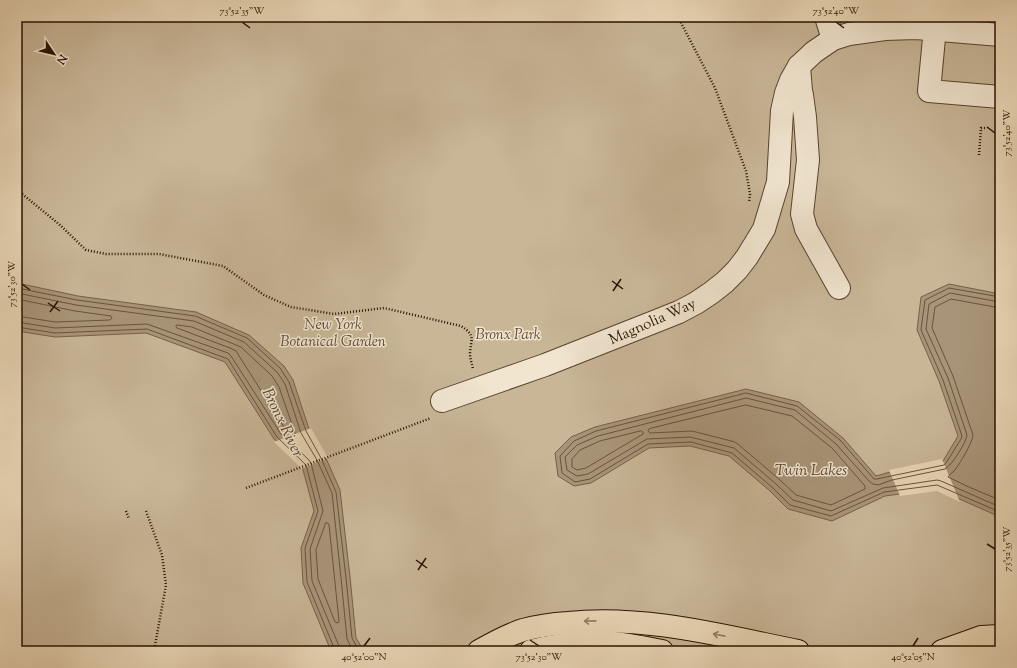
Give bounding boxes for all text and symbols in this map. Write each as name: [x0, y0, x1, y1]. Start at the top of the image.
text: 73°52'35"W: [220, 4, 264, 19]
text: 73°52'40"W: [813, 4, 859, 19]
north arrow: [34, 34, 74, 74]
text: N: [52, 50, 71, 68]
text: 73°52'40"W: [1000, 110, 1015, 156]
text: 73°52'30"W: [5, 261, 20, 307]
street label: Magnolia Way: [606, 294, 700, 351]
park label: New York Botanical Garden: [280, 315, 386, 353]
park label: Bronx Park: [475, 325, 541, 346]
water label: Bronx River: [255, 385, 309, 462]
water label: Twin Lakes: [775, 460, 847, 483]
text: 73°52'35"W: [1000, 527, 1015, 571]
one-way arrow: [584, 617, 597, 625]
one-way arrow: [713, 631, 726, 639]
text: 40°52'00"N: [341, 650, 387, 665]
text: 73°52'30"W: [516, 650, 562, 665]
text: 40°52'05"N: [891, 650, 935, 665]

